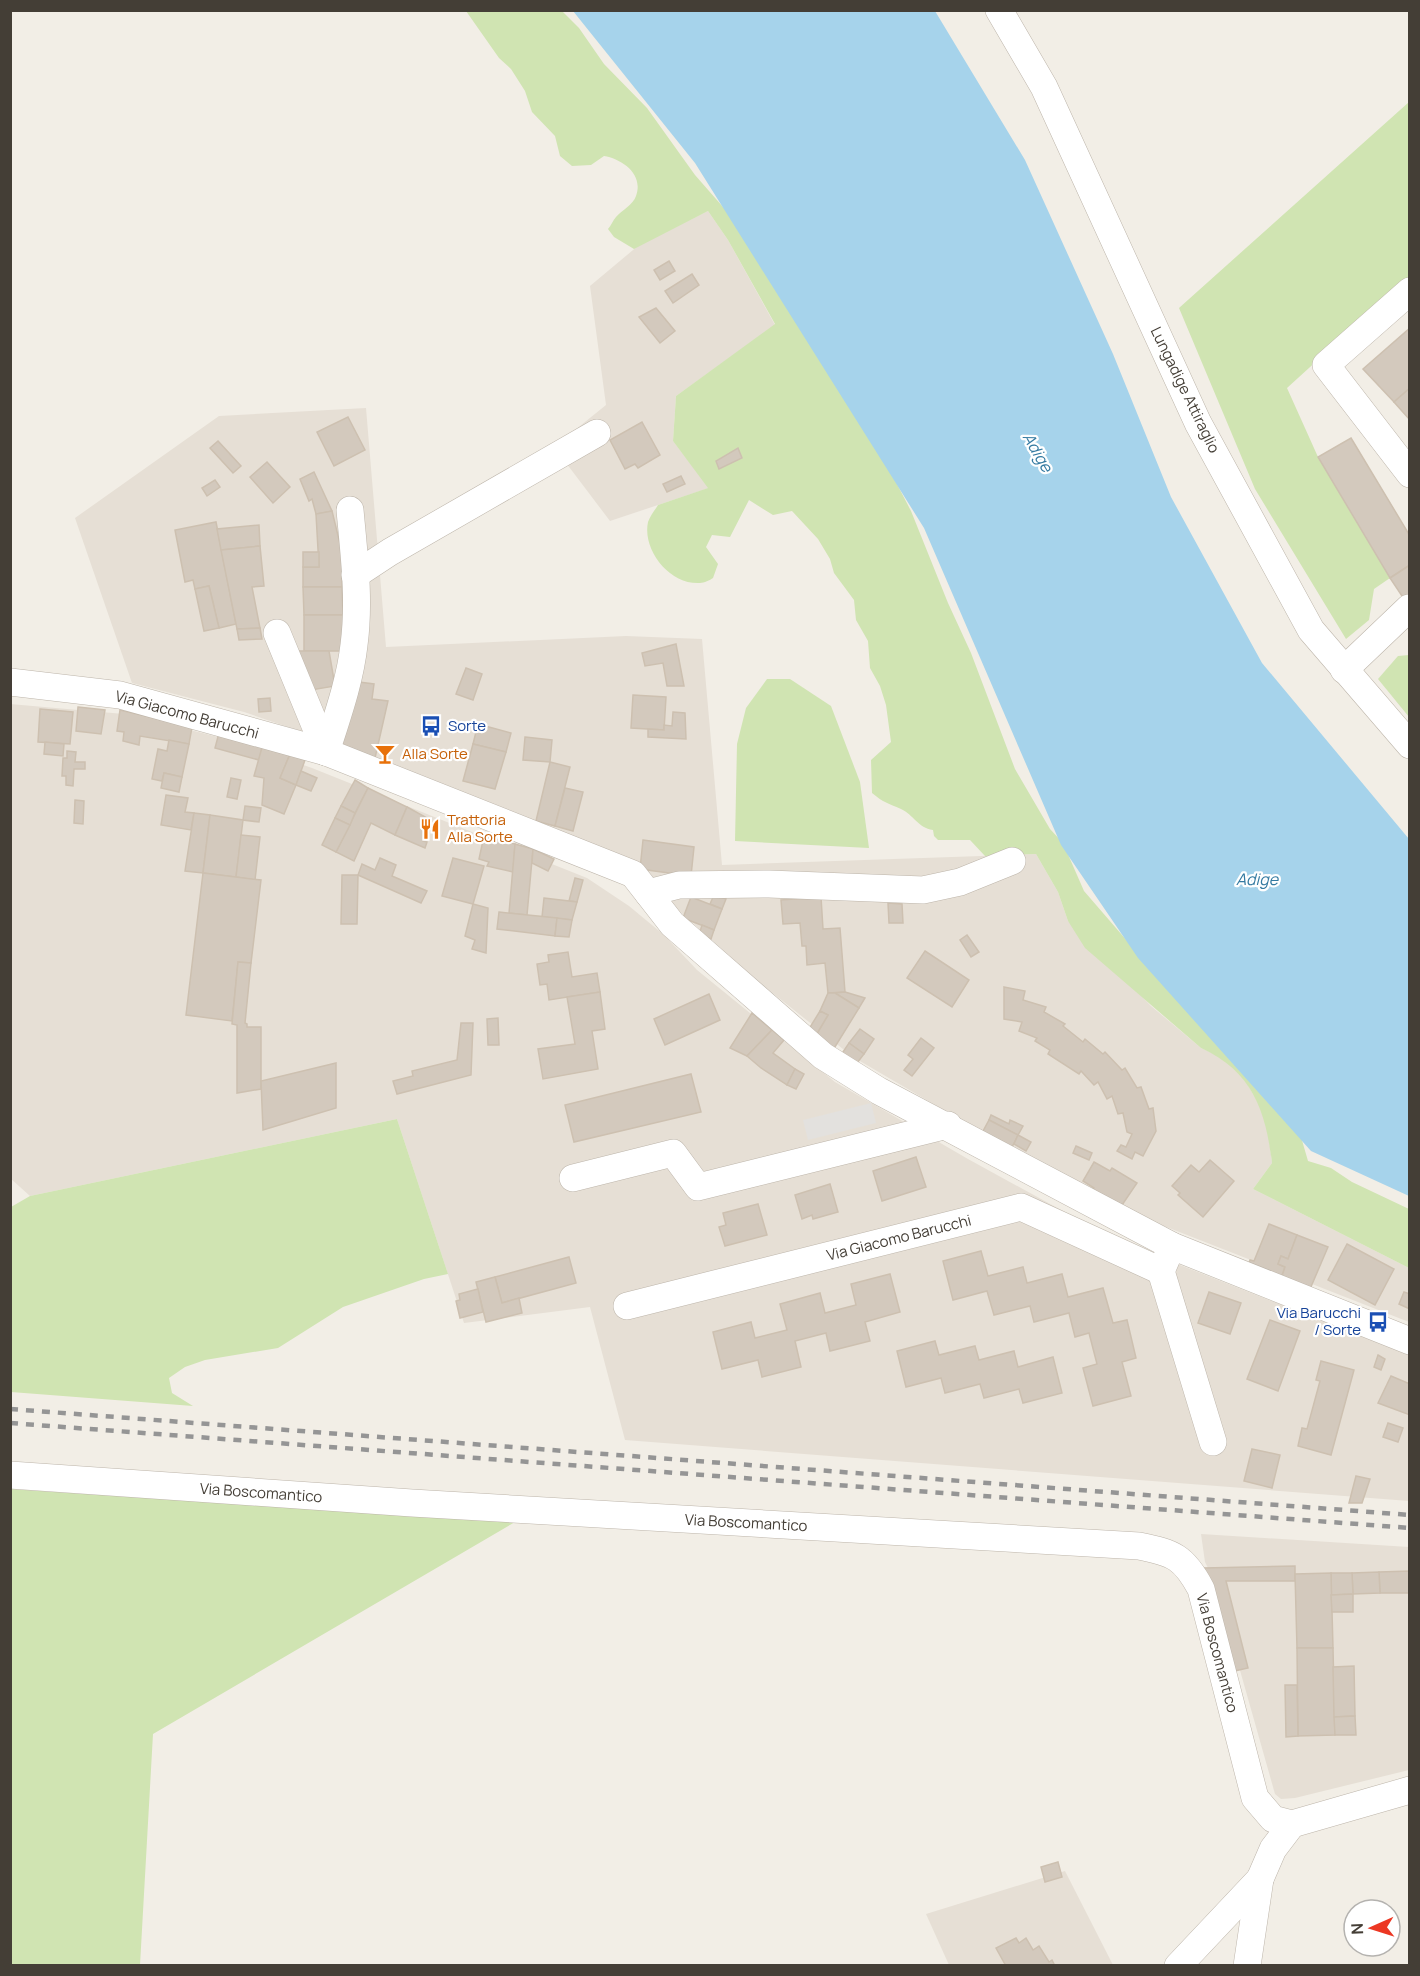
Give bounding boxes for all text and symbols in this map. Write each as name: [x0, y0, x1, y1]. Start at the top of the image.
street label: Lungadige Attiraglio: [1146, 323, 1225, 457]
water label: Adige: [1018, 428, 1059, 477]
street label: Via Giacomo Barucchi: [113, 685, 261, 744]
bus stop icon: Sorte: [419, 714, 443, 738]
place label: Sorte: [448, 715, 486, 736]
bar icon: Alla Sorte: [373, 742, 397, 766]
place label: Alla Sorte: [402, 743, 468, 764]
place label: Trattoria Alla Sorte: [447, 809, 513, 847]
restaurant icon: Trattoria Alla Sorte: [418, 817, 442, 841]
water label: Adige: [1236, 868, 1280, 890]
street label: Via Giacomo Barucchi: [824, 1209, 973, 1266]
place label: Via Barucchi / Sorte: [1277, 1302, 1361, 1340]
bus stop icon: Via Barucchi / Sorte: [1366, 1310, 1390, 1334]
street label: Via Boscomantico: [199, 1478, 323, 1507]
street label: Via Boscomantico: [684, 1509, 808, 1536]
street label: Via Boscomantico: [1191, 1591, 1244, 1715]
north arrow: [1342, 1898, 1402, 1958]
text: N: [1346, 1922, 1368, 1935]

